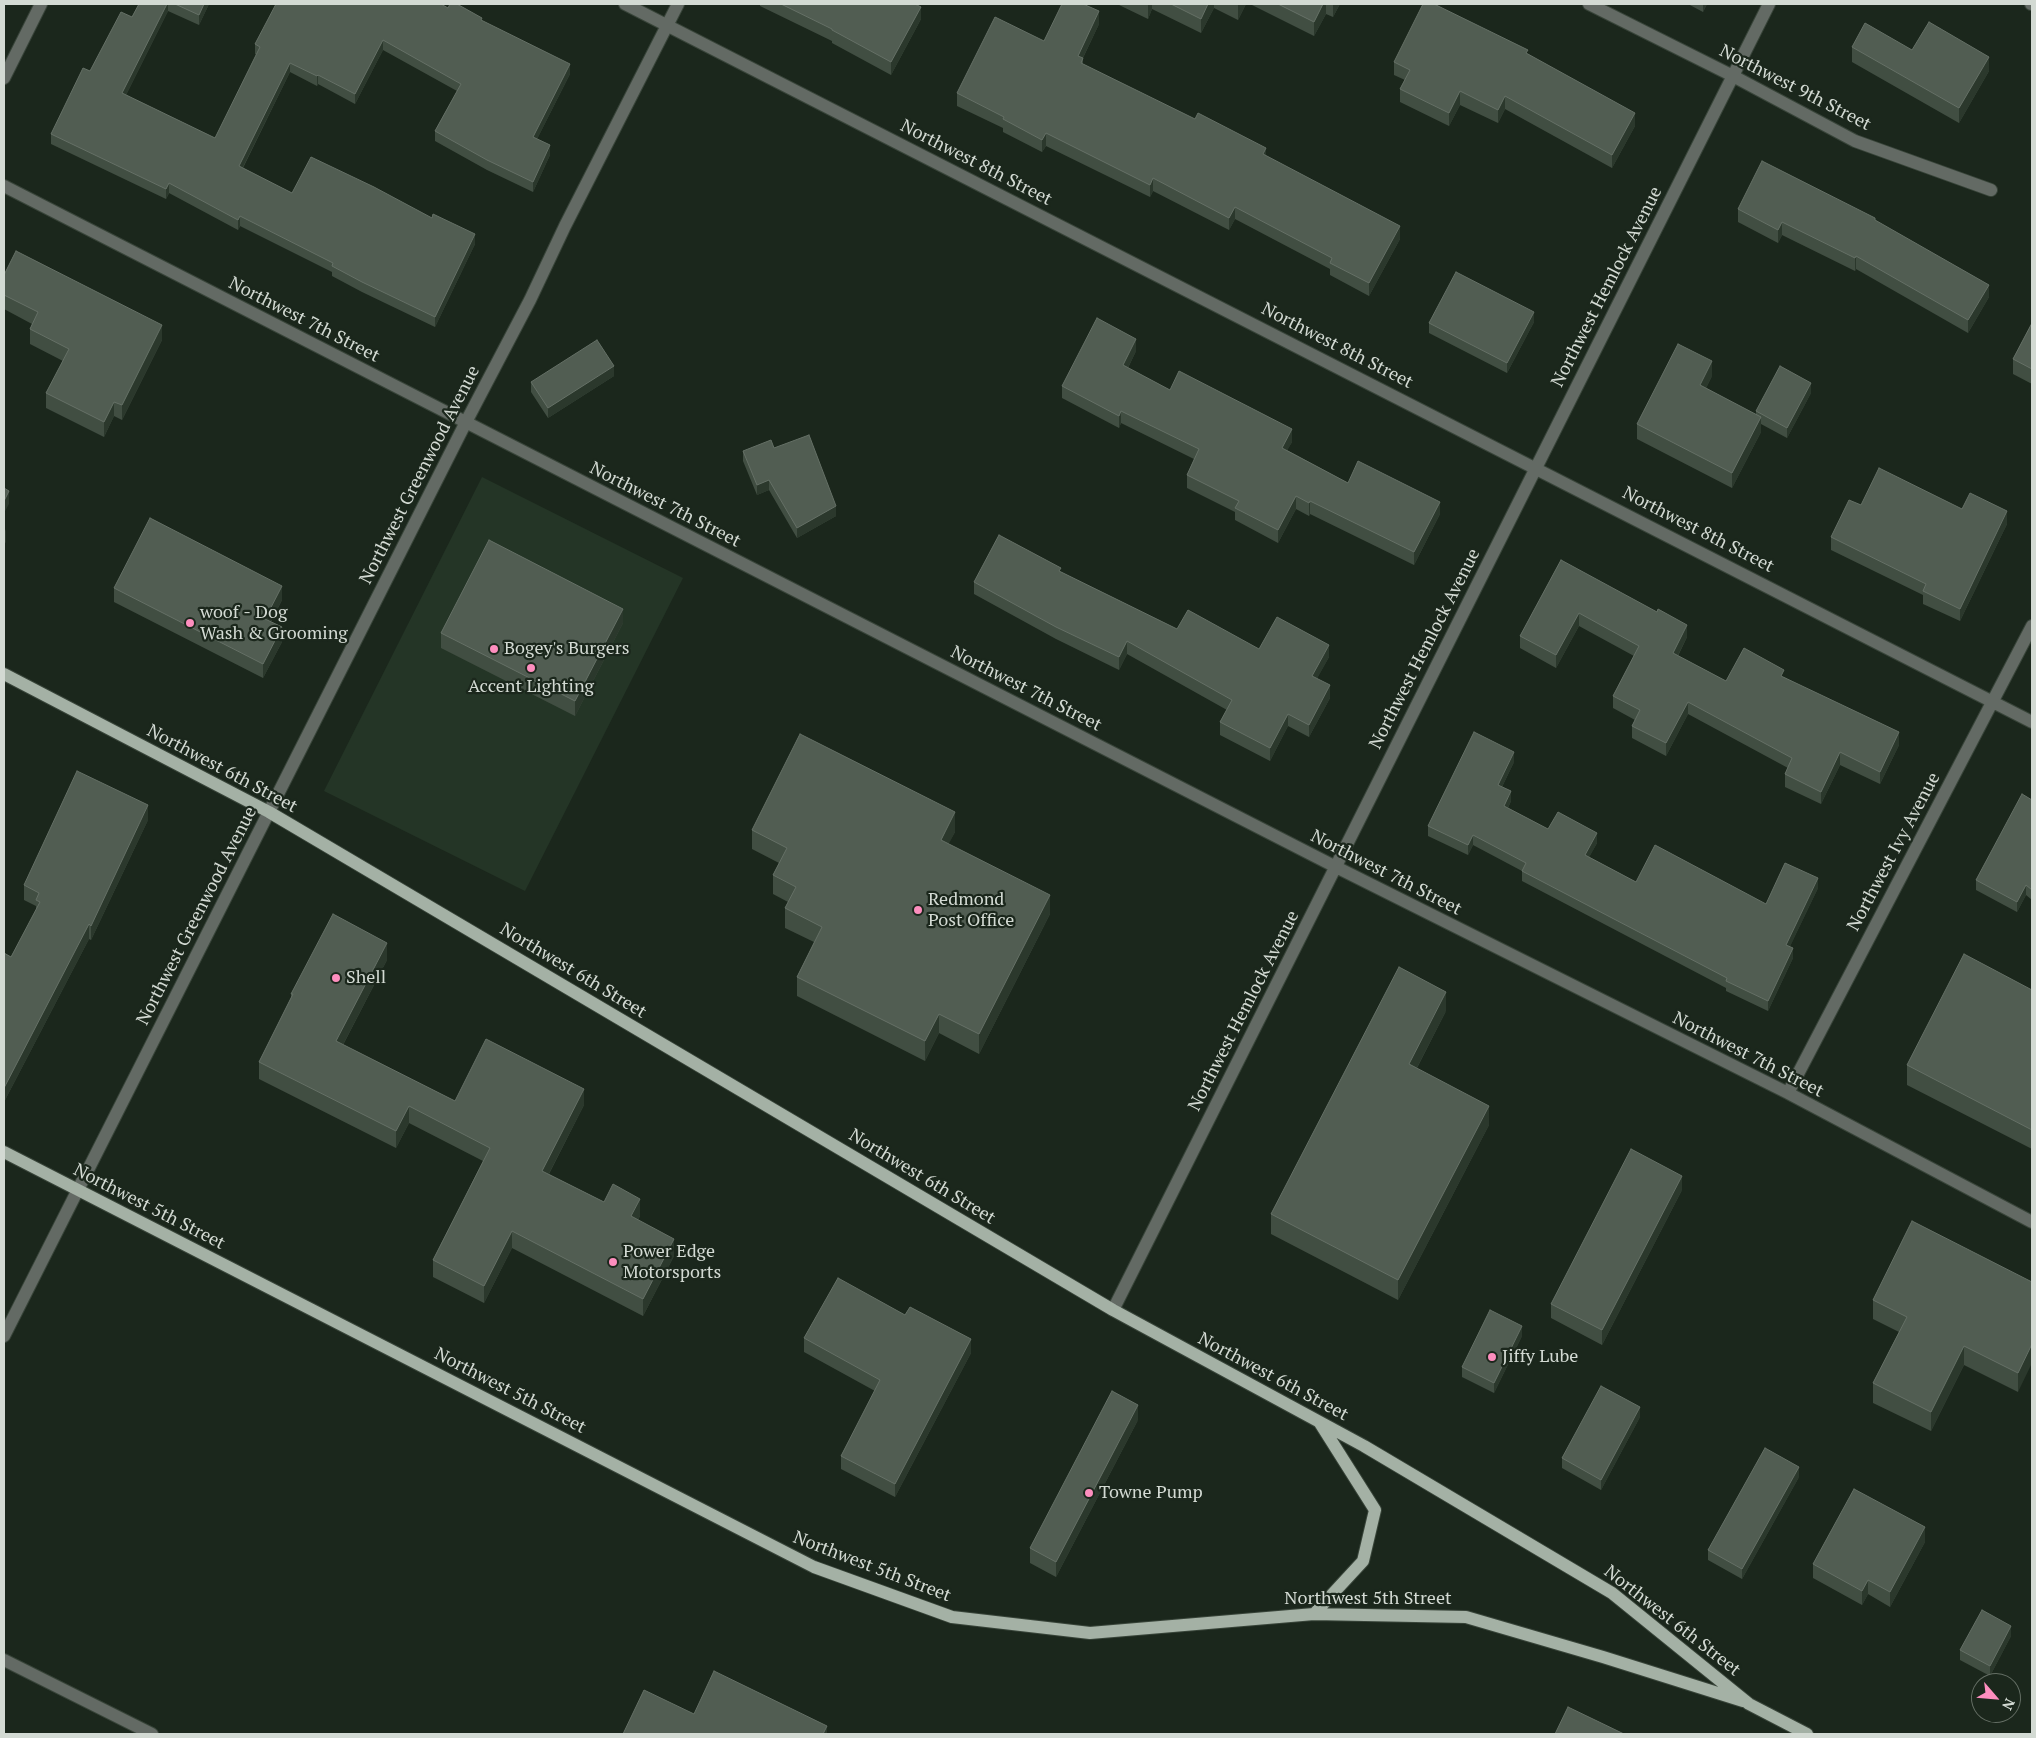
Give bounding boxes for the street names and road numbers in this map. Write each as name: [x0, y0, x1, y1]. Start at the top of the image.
street label: Northwest 9th Street: [1716, 40, 1874, 136]
street label: Northwest 8th Street: [897, 115, 1055, 211]
street label: Northwest Hemlock Avenue: [1547, 183, 1667, 391]
street label: Northwest 7th Street: [225, 273, 383, 367]
street label: Northwest 8th Street: [1258, 298, 1416, 394]
street label: Northwest Greenwood Avenue: [355, 362, 485, 588]
street label: Northwest 7th Street: [586, 458, 744, 552]
street label: Northwest 8th Street: [1619, 482, 1777, 578]
street label: Northwest Hemlock Avenue: [1365, 545, 1485, 753]
street label: Northwest 7th Street: [947, 642, 1105, 736]
street label: Northwest 6th Street: [143, 720, 301, 818]
street label: Northwest Ivy Avenue: [1843, 769, 1945, 935]
street label: Northwest Greenwood Avenue: [132, 803, 262, 1029]
street label: Northwest 7th Street: [1307, 826, 1465, 920]
street label: Northwest Hemlock Avenue: [1184, 907, 1304, 1115]
street label: Northwest 6th Street: [496, 919, 650, 1023]
street label: Northwest 7th Street: [1669, 1008, 1827, 1102]
street label: Northwest 6th Street: [845, 1125, 999, 1229]
street label: Northwest 5th Street: [70, 1159, 228, 1255]
street label: Northwest 6th Street: [1194, 1328, 1352, 1426]
street label: Northwest 5th Street: [431, 1343, 589, 1439]
street label: Northwest 5th Street: [790, 1527, 954, 1607]
street label: Northwest 6th Street: [1599, 1561, 1745, 1681]
street label: Northwest 5th Street: [1284, 1588, 1452, 1610]

